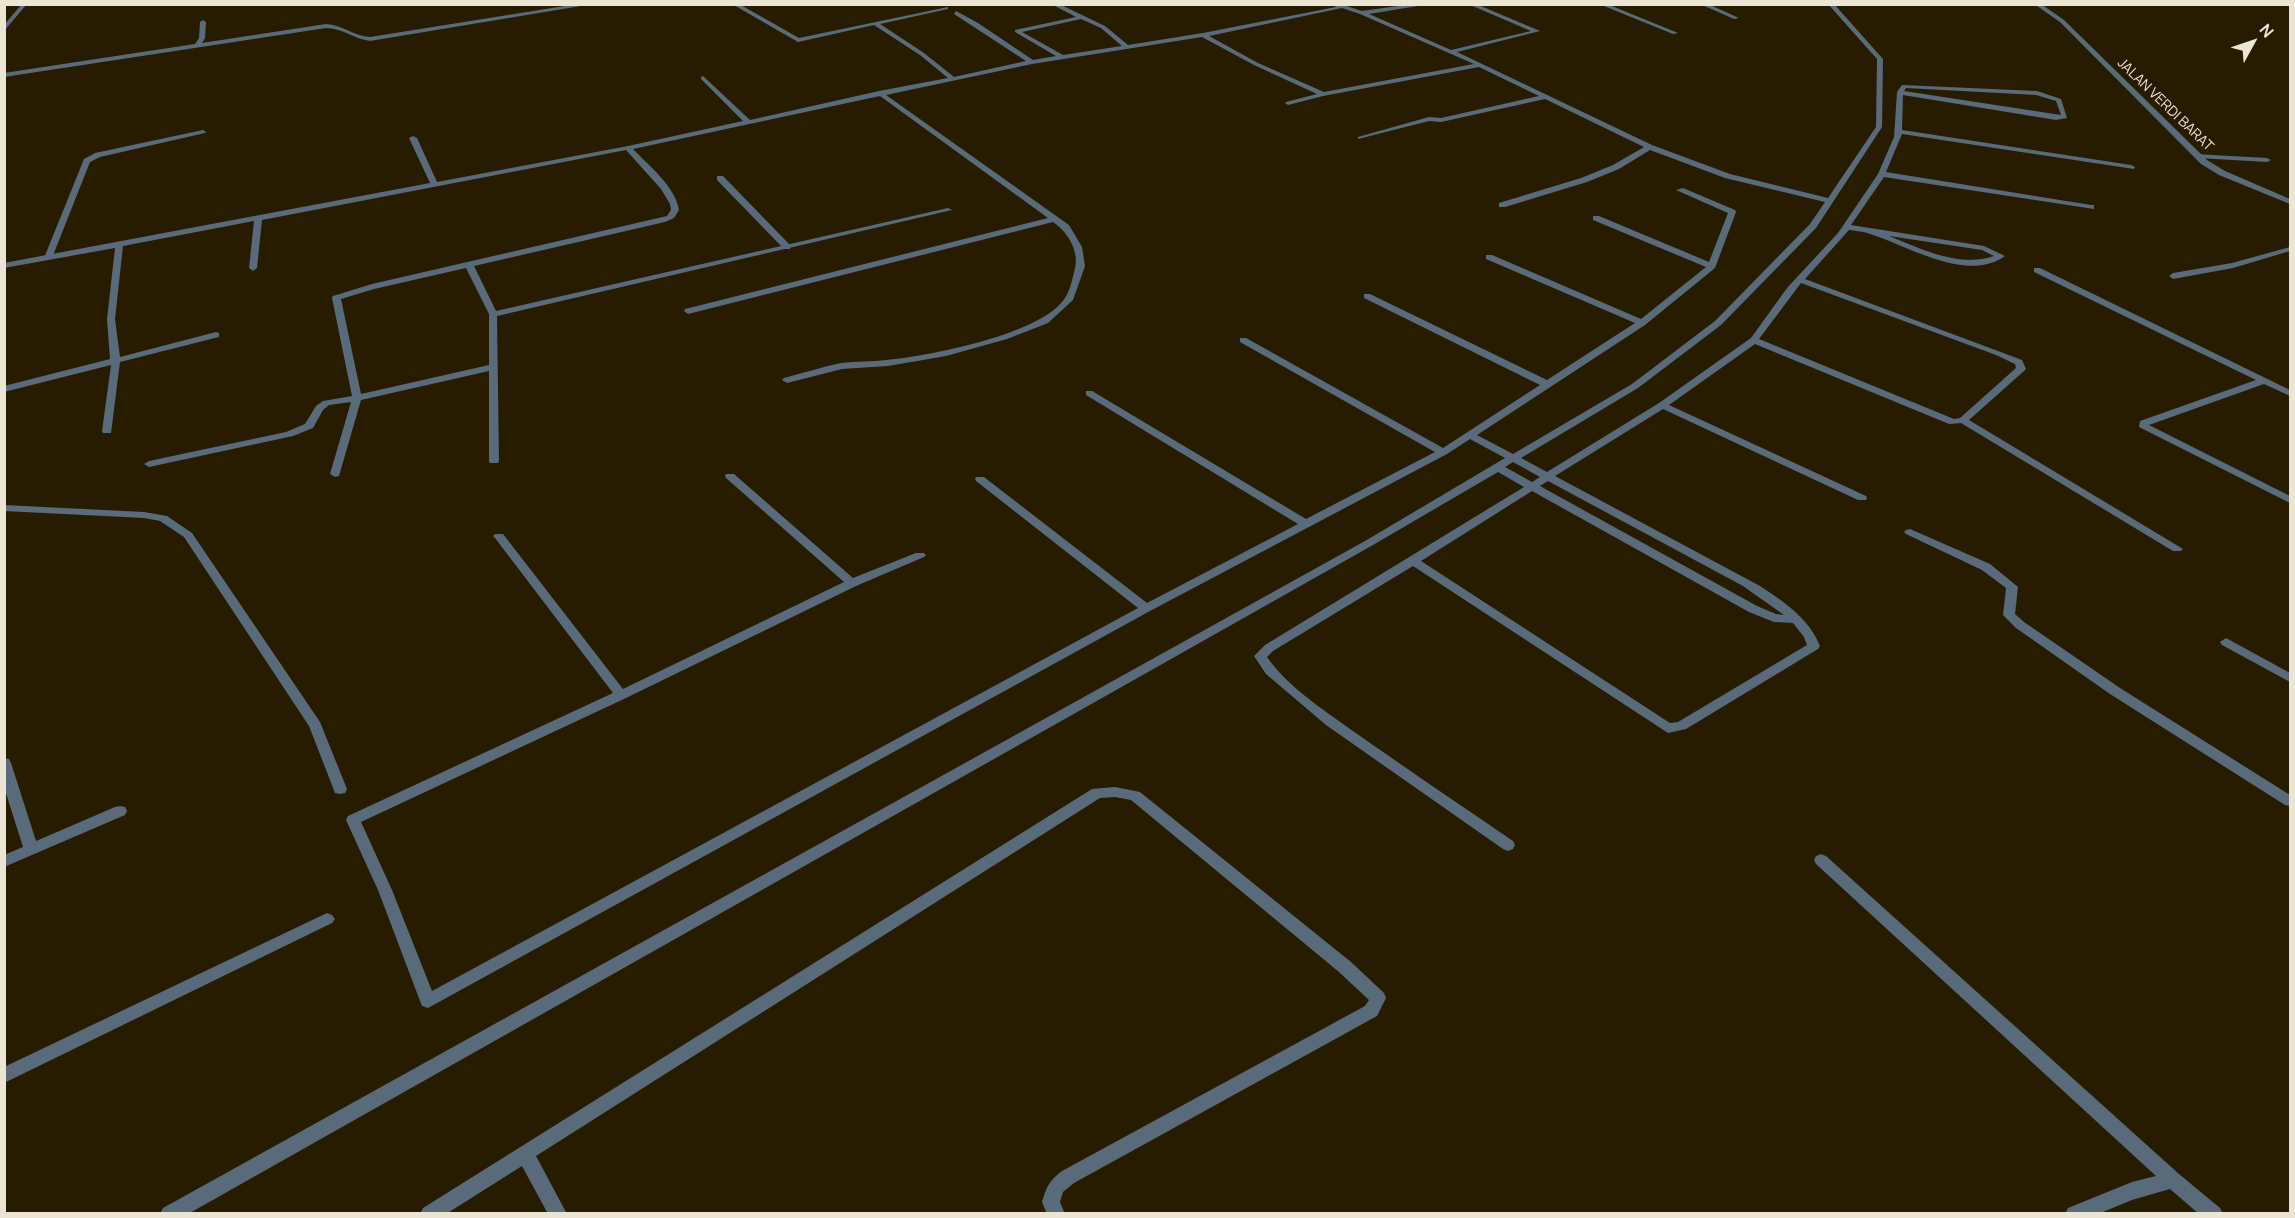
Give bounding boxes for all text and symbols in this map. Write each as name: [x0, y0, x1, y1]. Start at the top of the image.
north arrow: [2223, 12, 2283, 72]
text: N: [2255, 19, 2279, 42]
street label: JALAN VERDI BARAT: [2114, 55, 2216, 155]

